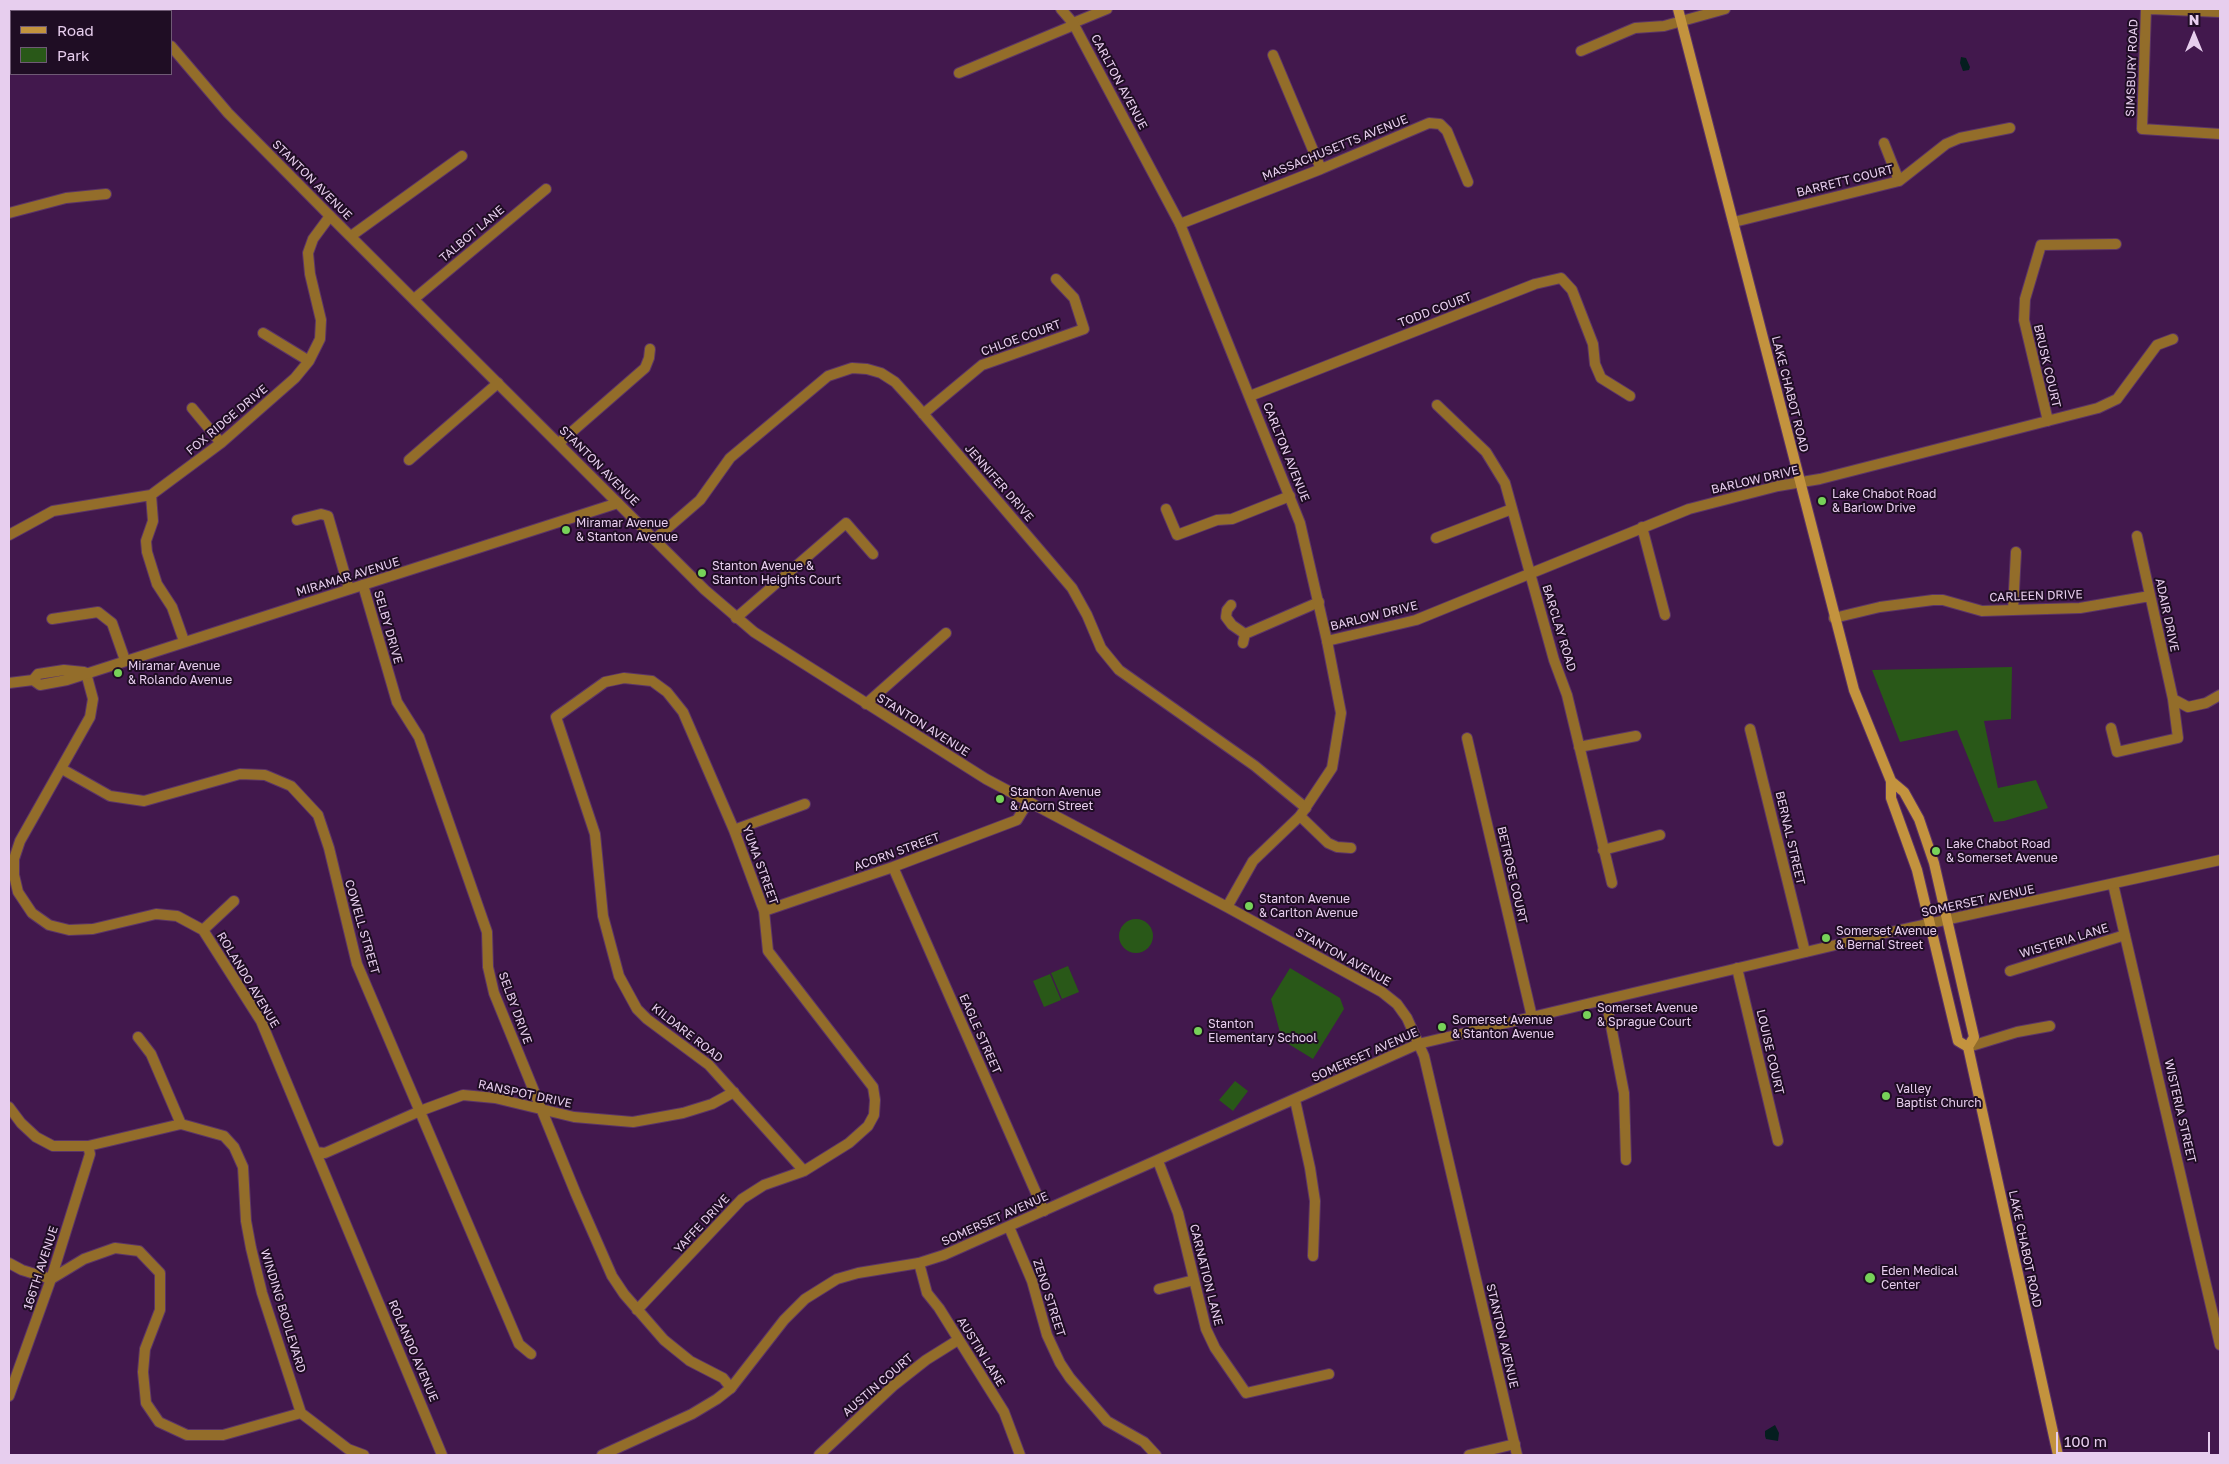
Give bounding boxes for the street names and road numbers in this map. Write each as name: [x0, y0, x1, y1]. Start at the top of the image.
street label: SIMSBURY ROAD: [2123, 19, 2141, 117]
street label: CARLTON AVENUE: [1088, 32, 1150, 132]
street label: MASSACHUSETTS AVENUE: [1260, 112, 1410, 184]
street label: STANTON AVENUE: [269, 137, 355, 223]
street label: BARRETT COURT: [1795, 162, 1895, 200]
street label: TALBOT LANE: [437, 203, 507, 265]
street label: TODD COURT: [1396, 289, 1474, 331]
street label: CHLOE COURT: [979, 317, 1063, 359]
street label: BRUSK COURT: [2030, 323, 2064, 409]
street label: LAKE CHABOT ROAD: [1769, 334, 1811, 454]
street label: FOX RIDGE DRIVE: [184, 382, 270, 458]
street label: CARLTON AVENUE: [1260, 400, 1312, 504]
street label: STANTON AVENUE: [556, 423, 642, 509]
street label: JENNIFER DRIVE: [962, 442, 1036, 524]
street label: BARLOW DRIVE: [1710, 463, 1800, 497]
street label: MIRAMAR AVENUE: [295, 554, 401, 600]
street label: ADAIR DRIVE: [2152, 577, 2182, 653]
street label: BARCLAY ROAD: [1539, 583, 1579, 673]
street label: CARLEEN DRIVE: [1989, 587, 2083, 605]
street label: SELBY DRIVE: [371, 589, 405, 665]
street label: BARLOW DRIVE: [1329, 598, 1419, 634]
street label: STANTON AVENUE: [874, 691, 972, 759]
street label: BERNAL STREET: [1772, 790, 1808, 886]
street label: YUMA STREET: [739, 823, 781, 907]
street label: BETROSE COURT: [1494, 825, 1530, 925]
street label: ACORN STREET: [852, 830, 942, 874]
street label: COWELL STREET: [342, 878, 382, 976]
street label: SOMERSET AVENUE: [1920, 882, 2036, 920]
street label: WISTERIA LANE: [2018, 921, 2110, 961]
street label: STANTON AVENUE: [1293, 925, 1393, 989]
street label: ROLANDO AVENUE: [214, 929, 282, 1031]
street label: SELBY DRIVE: [495, 970, 535, 1046]
street label: EAGLE STREET: [956, 992, 1004, 1076]
street label: KILDARE ROAD: [648, 1001, 726, 1065]
street label: LOUISE COURT: [1753, 1008, 1787, 1096]
street label: SOMERSET AVENUE: [1309, 1025, 1421, 1085]
street label: WISTERIA STREET: [2161, 1058, 2199, 1164]
street label: RANSPOT DRIVE: [477, 1077, 573, 1111]
street label: SOMERSET AVENUE: [939, 1189, 1051, 1249]
street label: LAKE CHABOT ROAD: [2006, 1189, 2044, 1309]
street label: YAFFE DRIVE: [671, 1192, 733, 1256]
street label: CARNATION LANE: [1186, 1223, 1226, 1327]
street label: 166TH AVENUE: [21, 1224, 61, 1312]
street label: WINDING BOULEVARD: [257, 1247, 309, 1375]
street label: ZENO STREET: [1030, 1257, 1068, 1339]
street label: STANTON AVENUE: [1483, 1282, 1521, 1390]
street label: ROLANDO AVENUE: [385, 1298, 441, 1404]
street label: AUSTIN LANE: [954, 1315, 1008, 1389]
street label: AUSTIN COURT: [840, 1351, 916, 1419]

